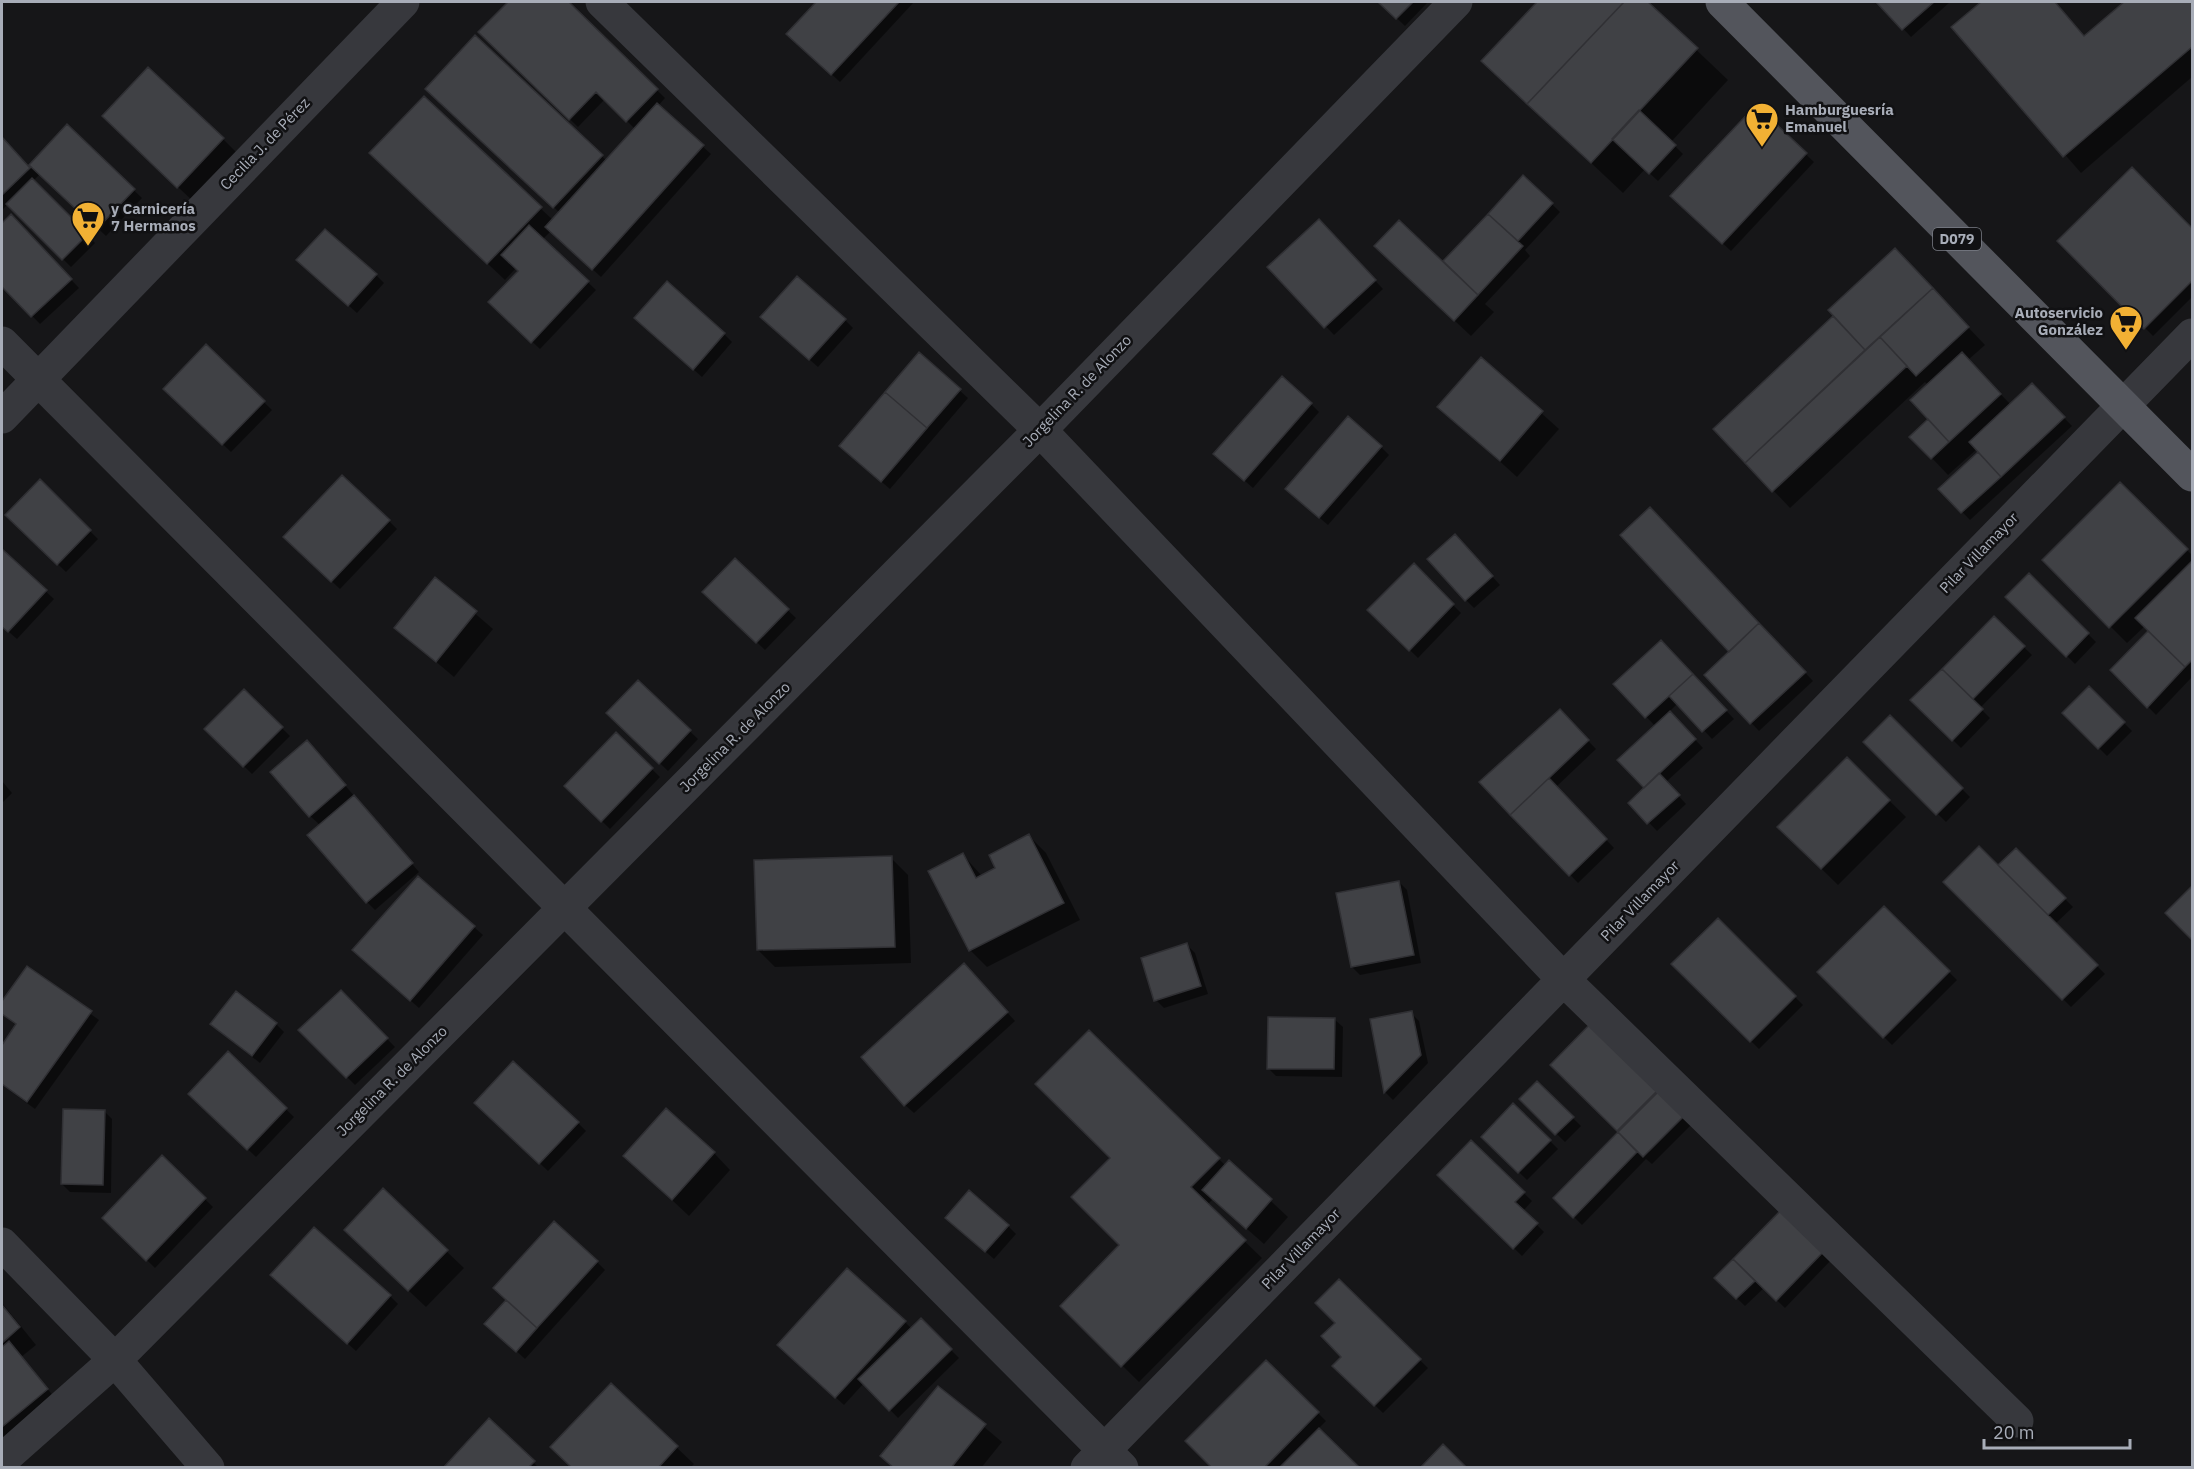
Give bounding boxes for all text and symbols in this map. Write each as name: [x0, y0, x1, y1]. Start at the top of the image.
street label: Cecilia J. de Pérez: [216, 93, 314, 194]
place label: Hamburguesría Emanuel: [1785, 100, 1894, 136]
supermarket icon: Hamburguesría Emanuel: [1744, 101, 1780, 148]
place label: y Carnicería 7 Hermanos: [111, 199, 196, 235]
supermarket icon: y Carnicería 7 Hermanos: [70, 200, 106, 247]
road number: D079: [1933, 228, 1981, 250]
place label: Autoservicio González: [2015, 303, 2103, 339]
supermarket icon: Autoservicio González: [2108, 304, 2144, 351]
street label: Jorgelina R. de Alonzo: [1018, 331, 1135, 451]
street label: Pilar Villamayor: [1935, 508, 2022, 597]
street label: Jorgelina R. de Alonzo: [675, 677, 794, 796]
street label: Pilar Villamayor: [1596, 856, 1683, 945]
street label: Jorgelina R. de Alonzo: [332, 1021, 451, 1140]
street label: Pilar Villamayor: [1257, 1204, 1344, 1293]
scale bar: [1984, 1412, 2130, 1450]
text: 20 m: [1993, 1421, 2035, 1444]

